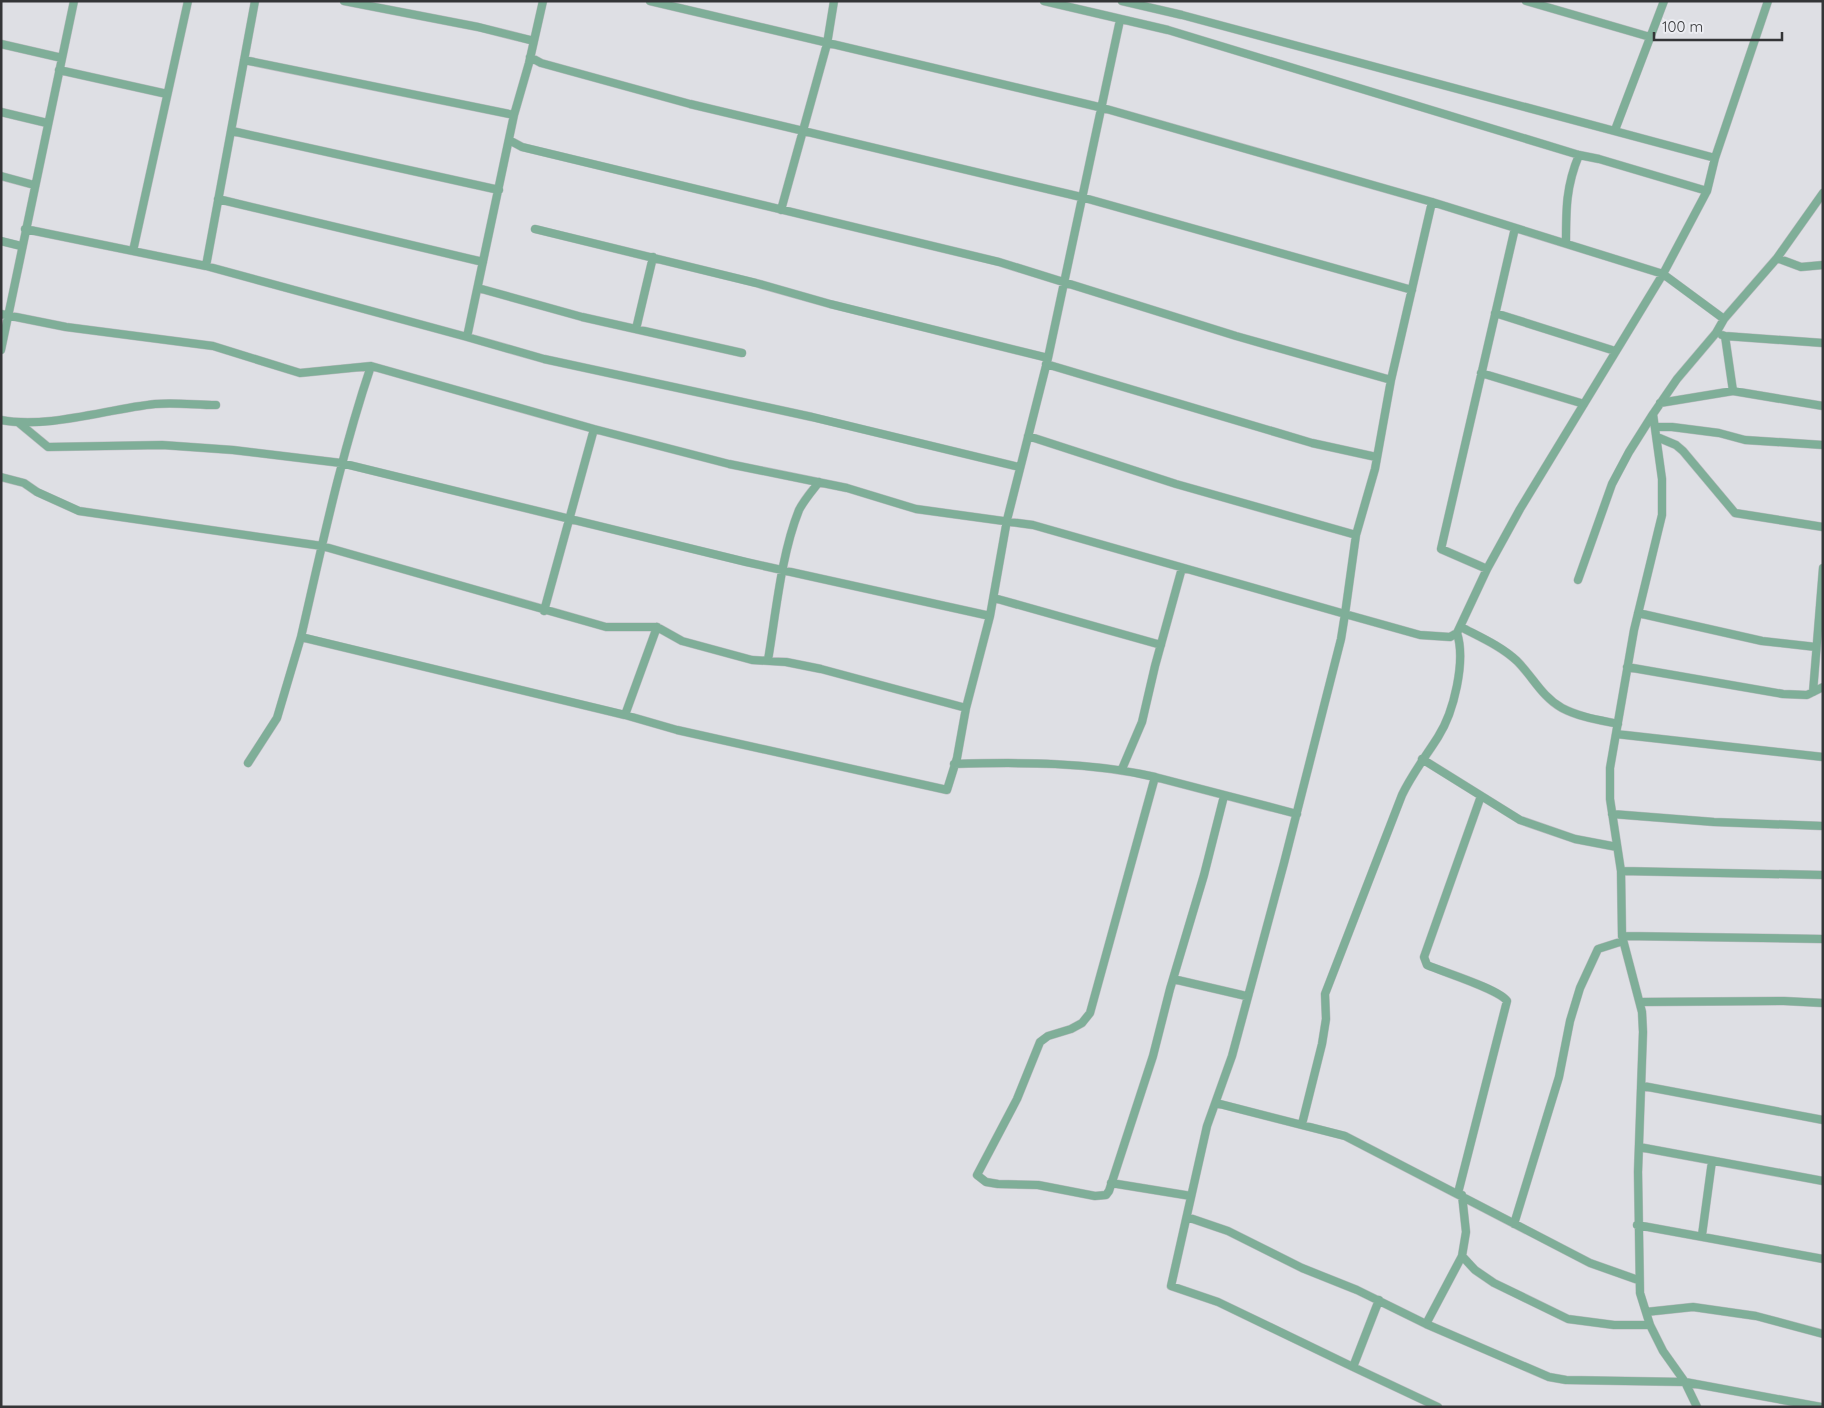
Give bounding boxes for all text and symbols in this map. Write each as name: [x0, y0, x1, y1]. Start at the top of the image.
scale bar: [1654, 10, 1782, 42]
text: 100 m: [1662, 17, 1703, 36]

